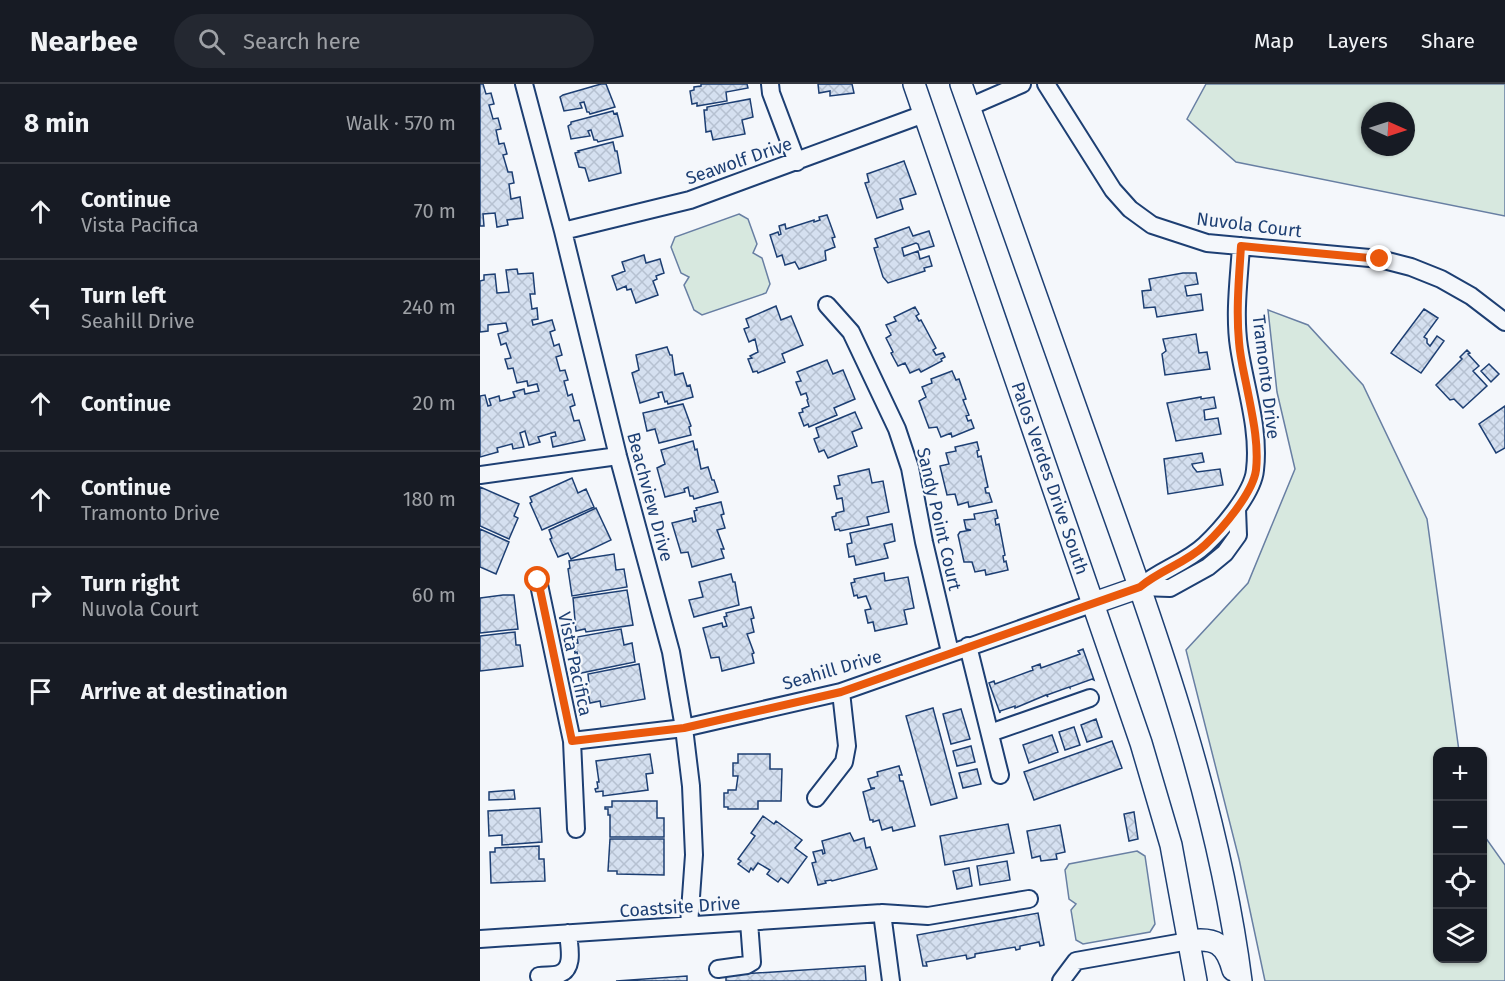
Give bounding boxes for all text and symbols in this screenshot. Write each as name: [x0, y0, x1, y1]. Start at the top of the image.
search box: [174, 14, 594, 68]
text: Nearbee: [30, 25, 138, 58]
icon: search: [195, 25, 228, 58]
text: Search here: [243, 28, 360, 55]
text: Map: [1254, 28, 1294, 54]
text: Layers: [1327, 28, 1388, 54]
text: Share: [1421, 28, 1475, 54]
north arrow: [1361, 102, 1415, 156]
text: 8 min: [24, 108, 90, 139]
text: Walk · 570 m: [346, 111, 456, 135]
street label: Seawolf Drive: [683, 133, 795, 189]
text: Continue: [81, 186, 171, 213]
icon: ahead: [24, 195, 57, 228]
text: 70 m: [414, 199, 456, 223]
street label: Nuvola Court: [1195, 208, 1303, 242]
text: Vista Pacifica: [81, 213, 199, 237]
route end: [1366, 245, 1392, 271]
text: Turn left: [81, 282, 166, 309]
icon: left: [24, 291, 57, 324]
text: 240 m: [402, 295, 456, 319]
text: Seahill Drive: [81, 309, 195, 333]
street label: Tramonto Drive: [1247, 314, 1285, 440]
street label: Palos Verdes Drive South: [1006, 379, 1093, 578]
icon: ahead: [24, 387, 57, 420]
text: Continue: [81, 390, 171, 417]
text: 20 m: [413, 391, 456, 415]
street label: Beachview Drive: [622, 430, 678, 564]
street label: Sandy Point Court: [912, 445, 966, 593]
text: Continue: [81, 474, 171, 501]
icon: ahead: [24, 483, 57, 516]
text: 180 m: [403, 487, 456, 511]
text: Tramonto Drive: [81, 501, 220, 525]
route start: [524, 566, 550, 592]
text: Turn right: [81, 570, 180, 597]
icon: right: [24, 579, 57, 612]
text: 60 m: [412, 583, 456, 607]
text: Nuvola Court: [81, 597, 199, 621]
street label: Vista Pacifica: [553, 610, 597, 718]
street label: Seahill Drive: [780, 645, 884, 695]
icon: arrive: [24, 675, 57, 708]
text: Arrive at destination: [81, 678, 288, 705]
map controls: [1433, 747, 1487, 963]
button: +: [1433, 747, 1487, 801]
button: −: [1433, 801, 1487, 855]
button: locate: [1433, 855, 1487, 909]
street label: Coastsite Drive: [619, 892, 741, 922]
button: layers: [1433, 909, 1487, 963]

